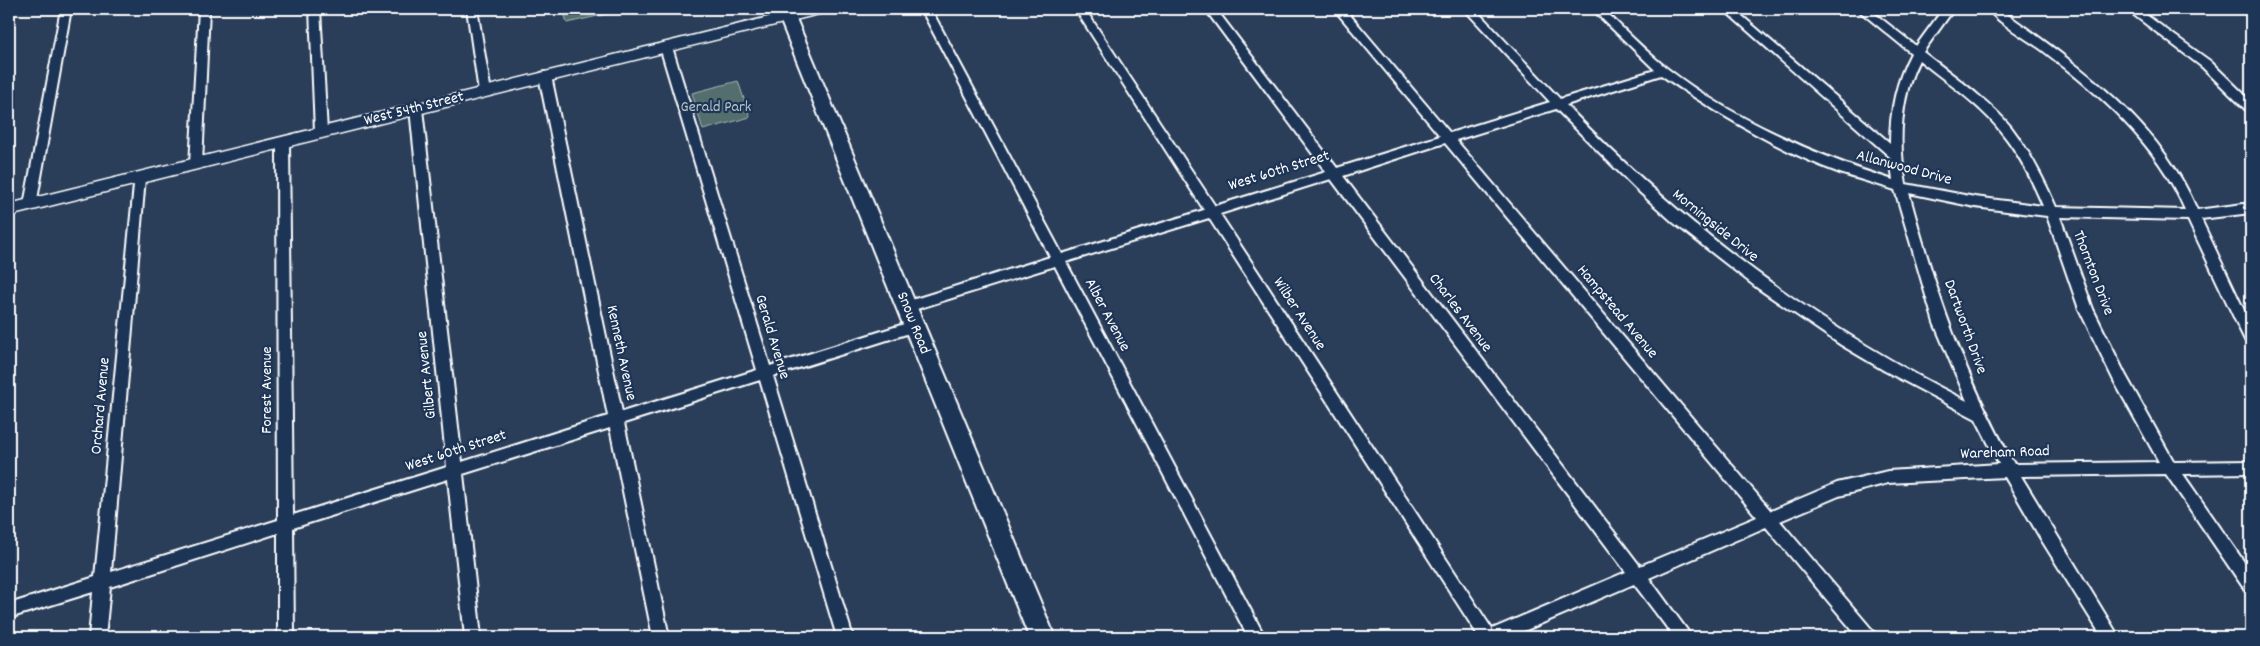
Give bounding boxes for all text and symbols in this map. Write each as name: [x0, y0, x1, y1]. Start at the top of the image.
street label: West 54th Street: [362, 85, 467, 133]
park label: Gerald Park: [681, 96, 751, 119]
street label: Allanwood Drive: [1854, 144, 1954, 192]
street label: West 60th Street: [1225, 145, 1333, 197]
street label: Morningside Drive: [1667, 184, 1763, 268]
street label: Thornton Drive: [2066, 227, 2120, 319]
street label: Hampstead Avenue: [1571, 260, 1663, 364]
street label: Charles Avenue: [1423, 269, 1497, 357]
street label: Wilber Avenue: [1267, 273, 1331, 355]
street label: Alber Avenue: [1078, 274, 1136, 356]
street label: Dartworth Drive: [1937, 277, 1993, 377]
street label: Snow Road: [890, 288, 936, 358]
street label: Gerald Avenue: [748, 292, 796, 382]
street label: Kenneth Avenue: [600, 303, 642, 403]
street label: Gilbert Avenue: [411, 330, 443, 420]
street label: Forest Avenue: [256, 346, 279, 434]
street label: Orchard Avenue: [85, 357, 117, 455]
street label: West 60th Street: [403, 424, 510, 478]
street label: Wareham Road: [1960, 440, 2050, 466]

